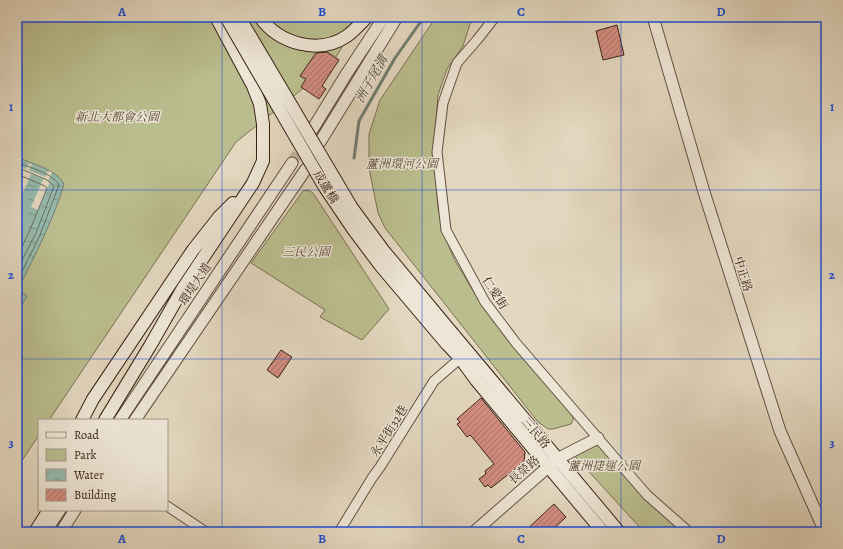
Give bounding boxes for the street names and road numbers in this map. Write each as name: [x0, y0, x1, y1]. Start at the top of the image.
street label: 成蘆橋: [310, 167, 342, 207]
street label: 中正路: [730, 254, 756, 294]
street label: 環堤大道: [175, 260, 215, 308]
street label: 仁愛街: [478, 274, 512, 313]
street label: 永平街32巷: [367, 402, 411, 460]
street label: 三民路: [518, 414, 554, 452]
street label: 長榮路: [505, 452, 543, 488]

